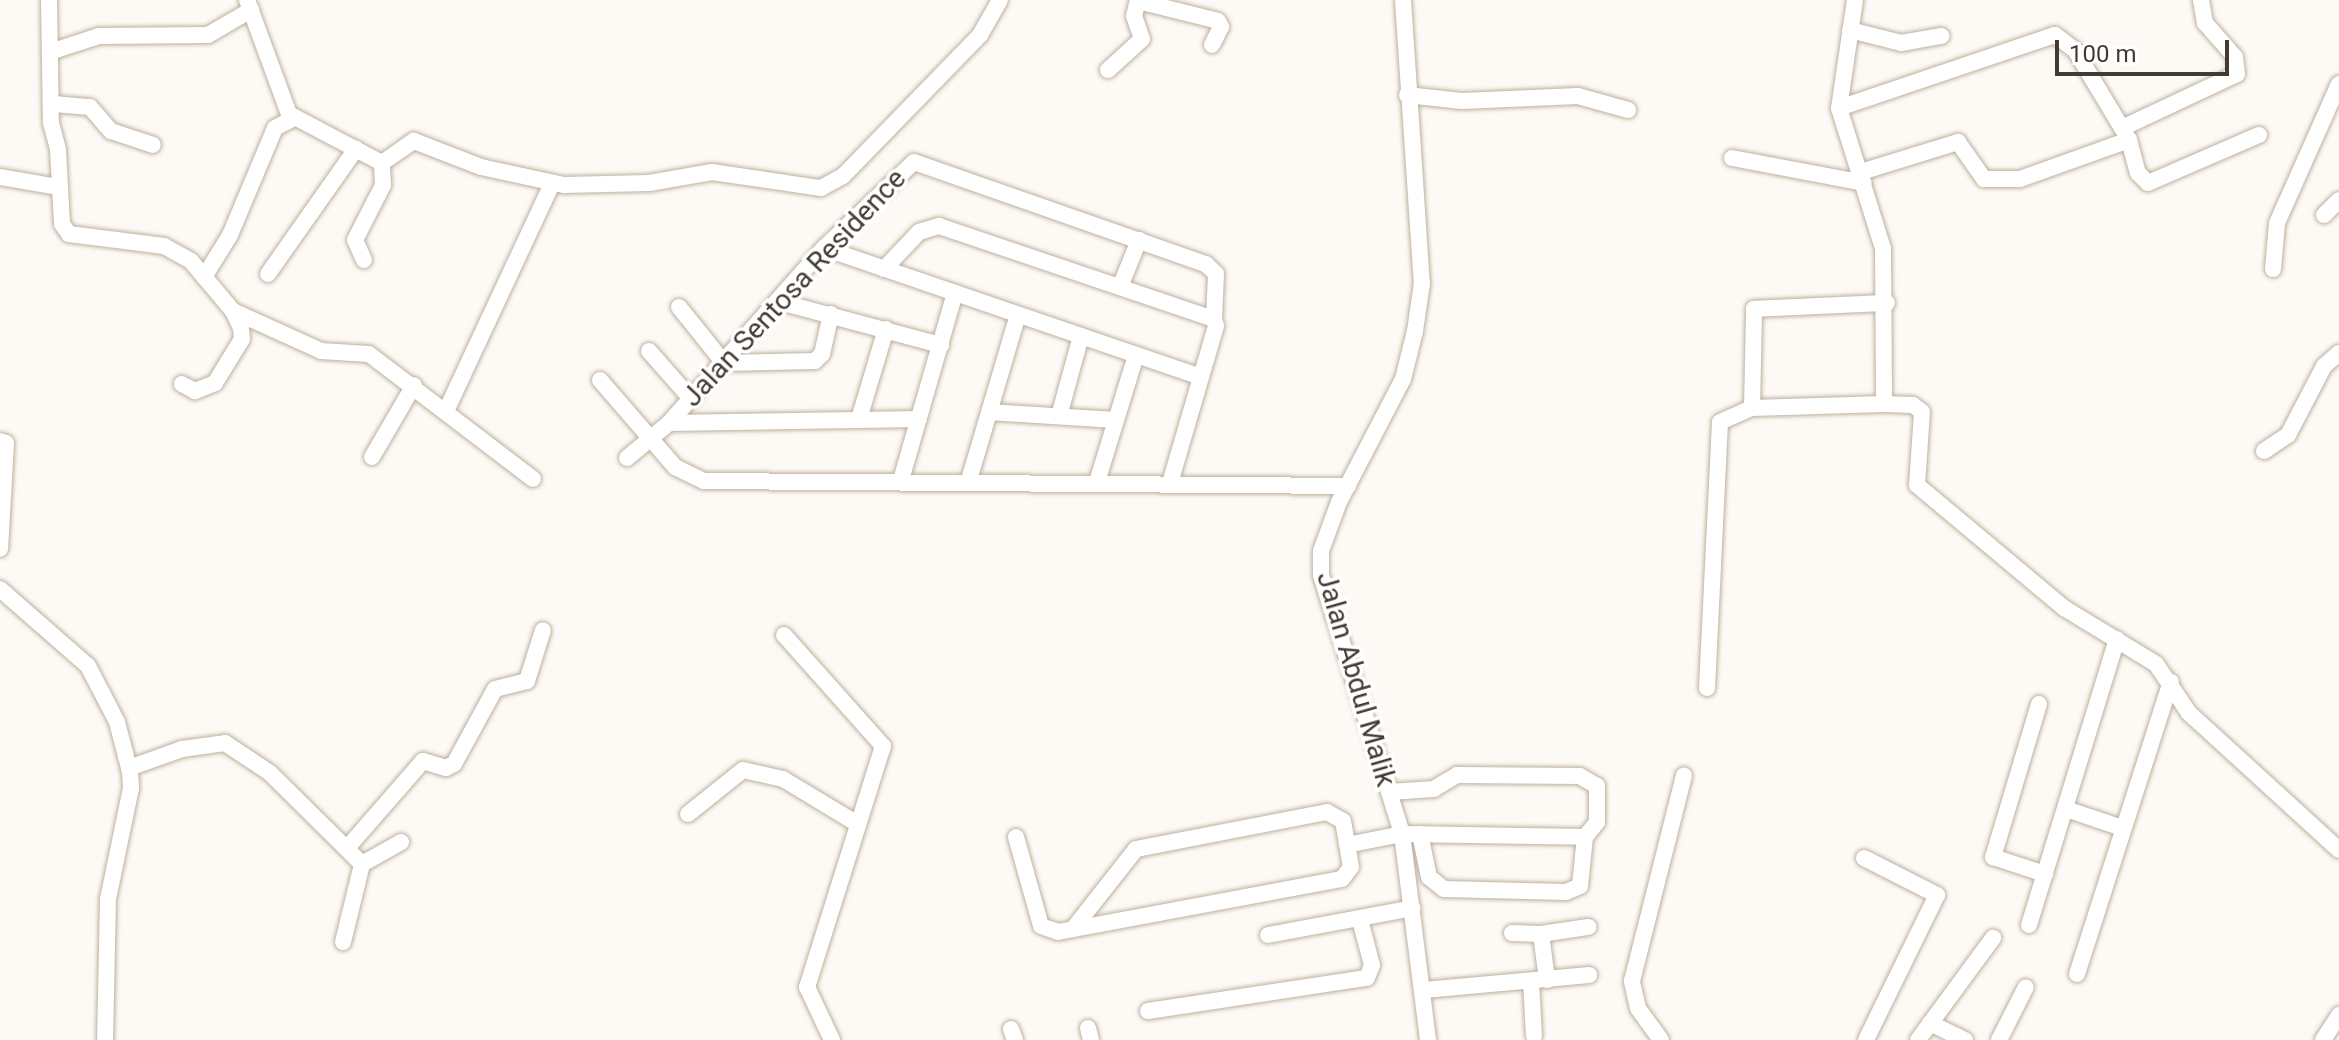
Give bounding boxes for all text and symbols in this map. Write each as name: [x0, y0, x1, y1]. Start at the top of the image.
scale bar: [2059, 24, 2233, 74]
text: 100 m: [2069, 40, 2136, 68]
street label: Jalan Sentosa Residence: [675, 162, 913, 414]
street label: Jalan Abdul Malik: [1309, 568, 1403, 790]

